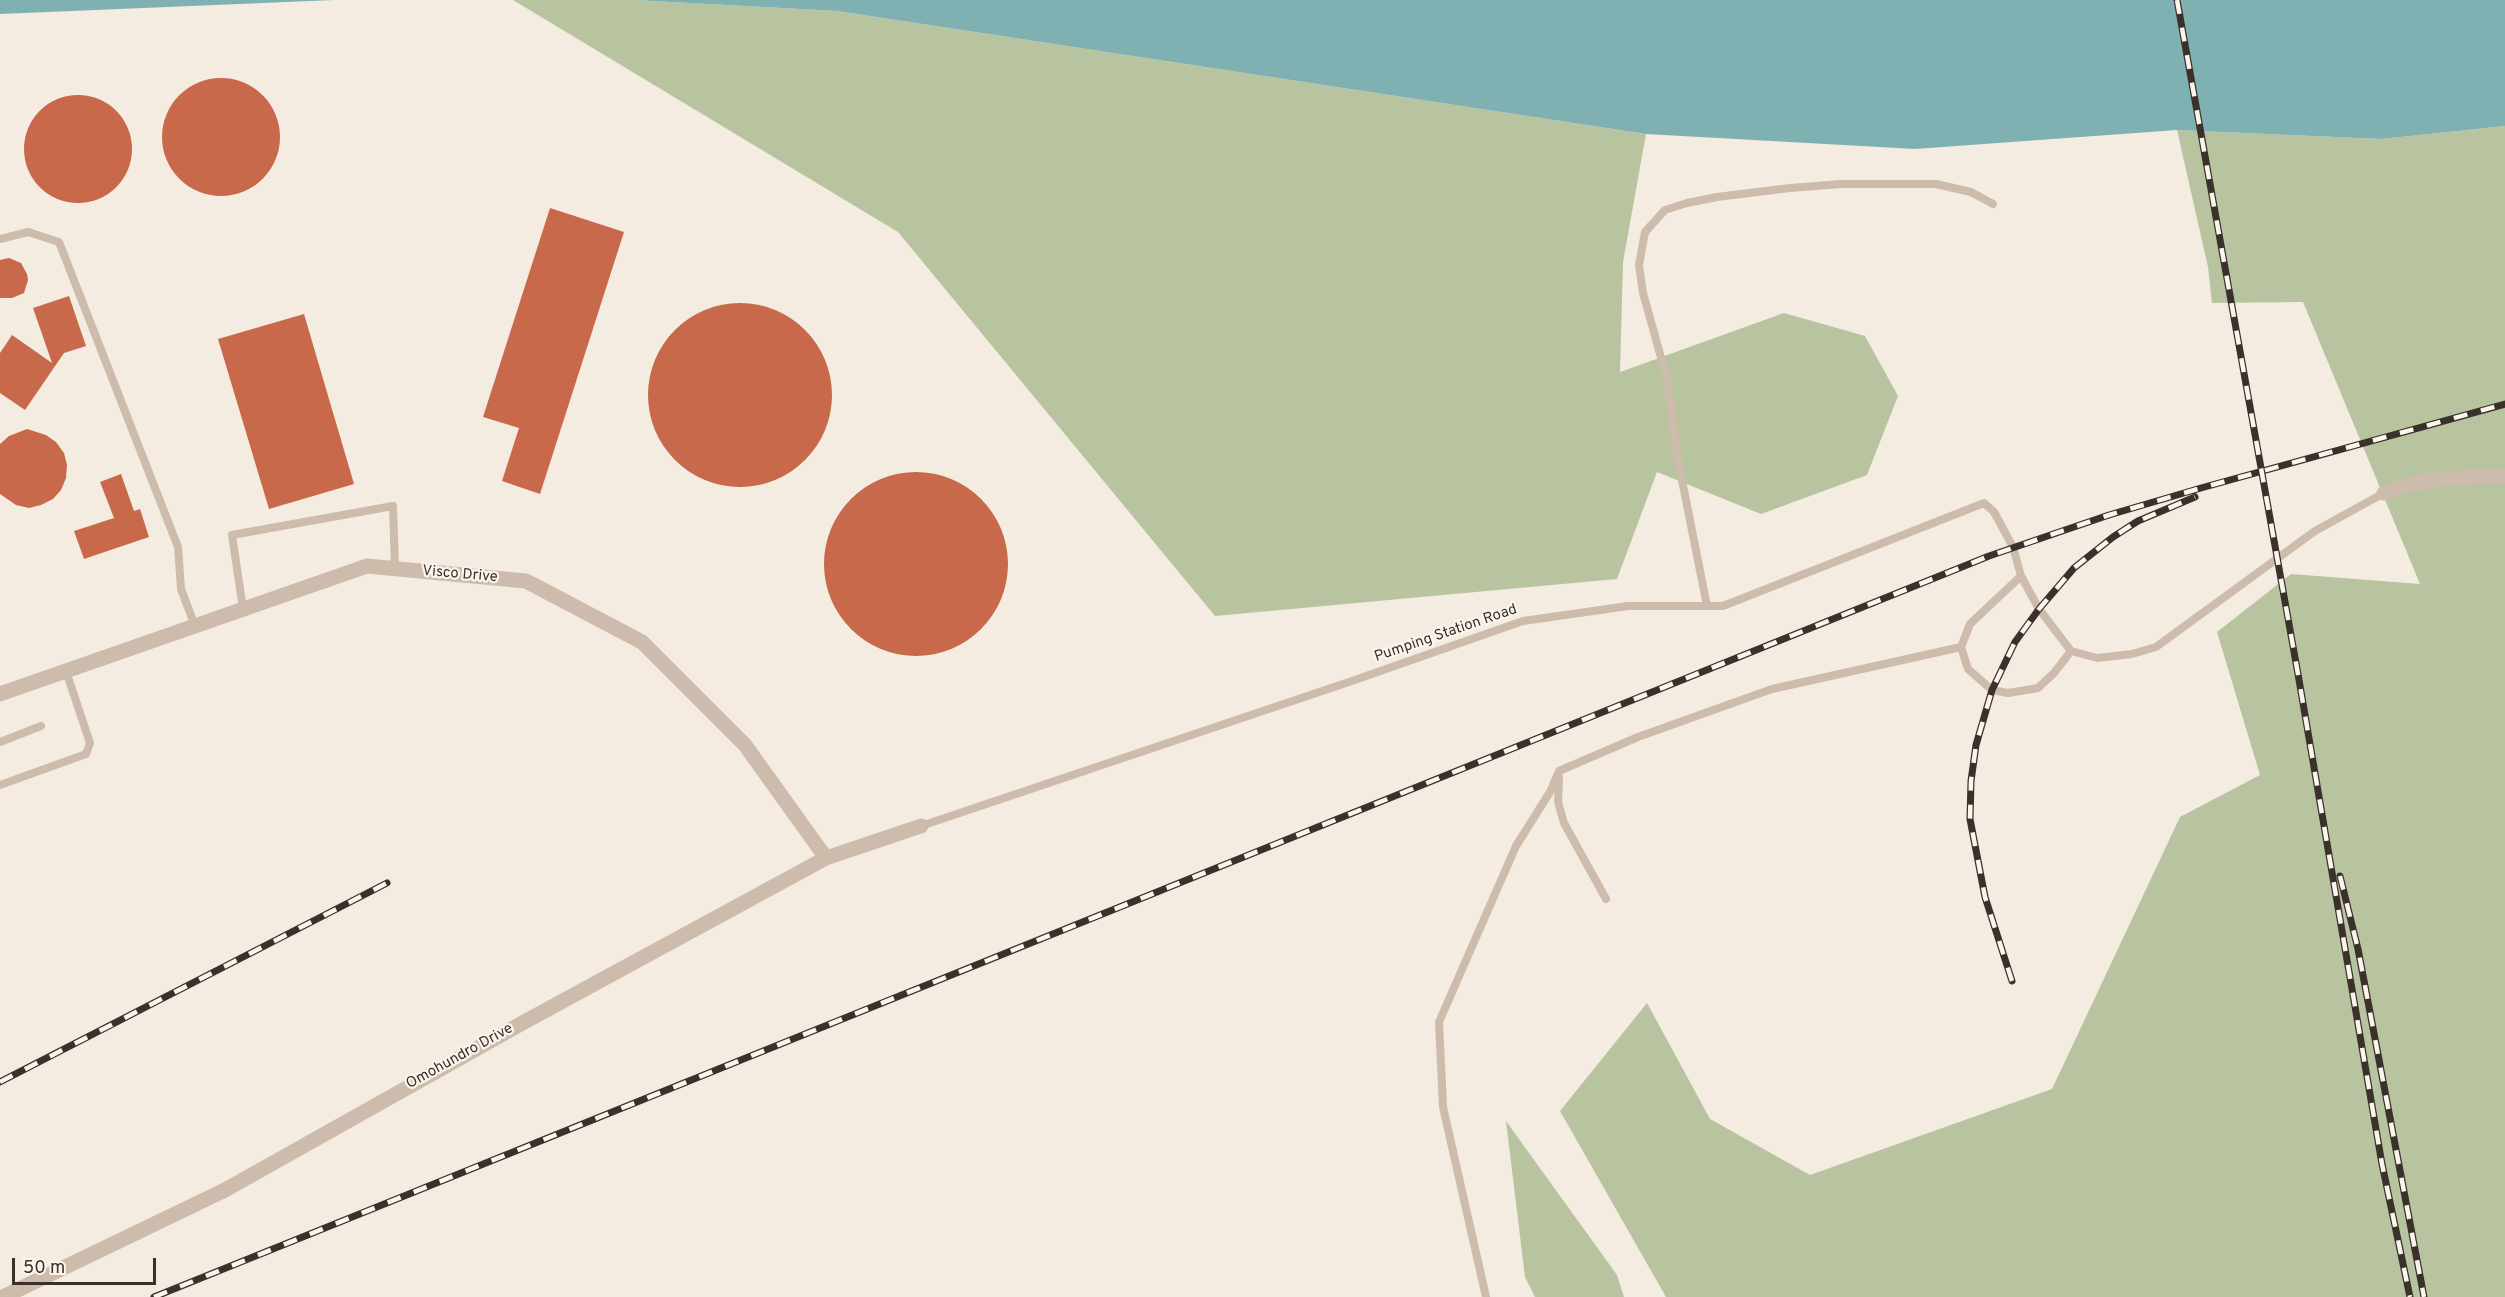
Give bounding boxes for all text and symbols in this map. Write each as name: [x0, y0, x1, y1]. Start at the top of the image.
street label: Visco Drive: [422, 563, 498, 587]
street label: Pumping Station Road: [1372, 601, 1520, 667]
street label: Omohundro Drive: [403, 1020, 517, 1094]
scale bar: [15, 1246, 159, 1284]
text: 50 m: [23, 1257, 65, 1280]

